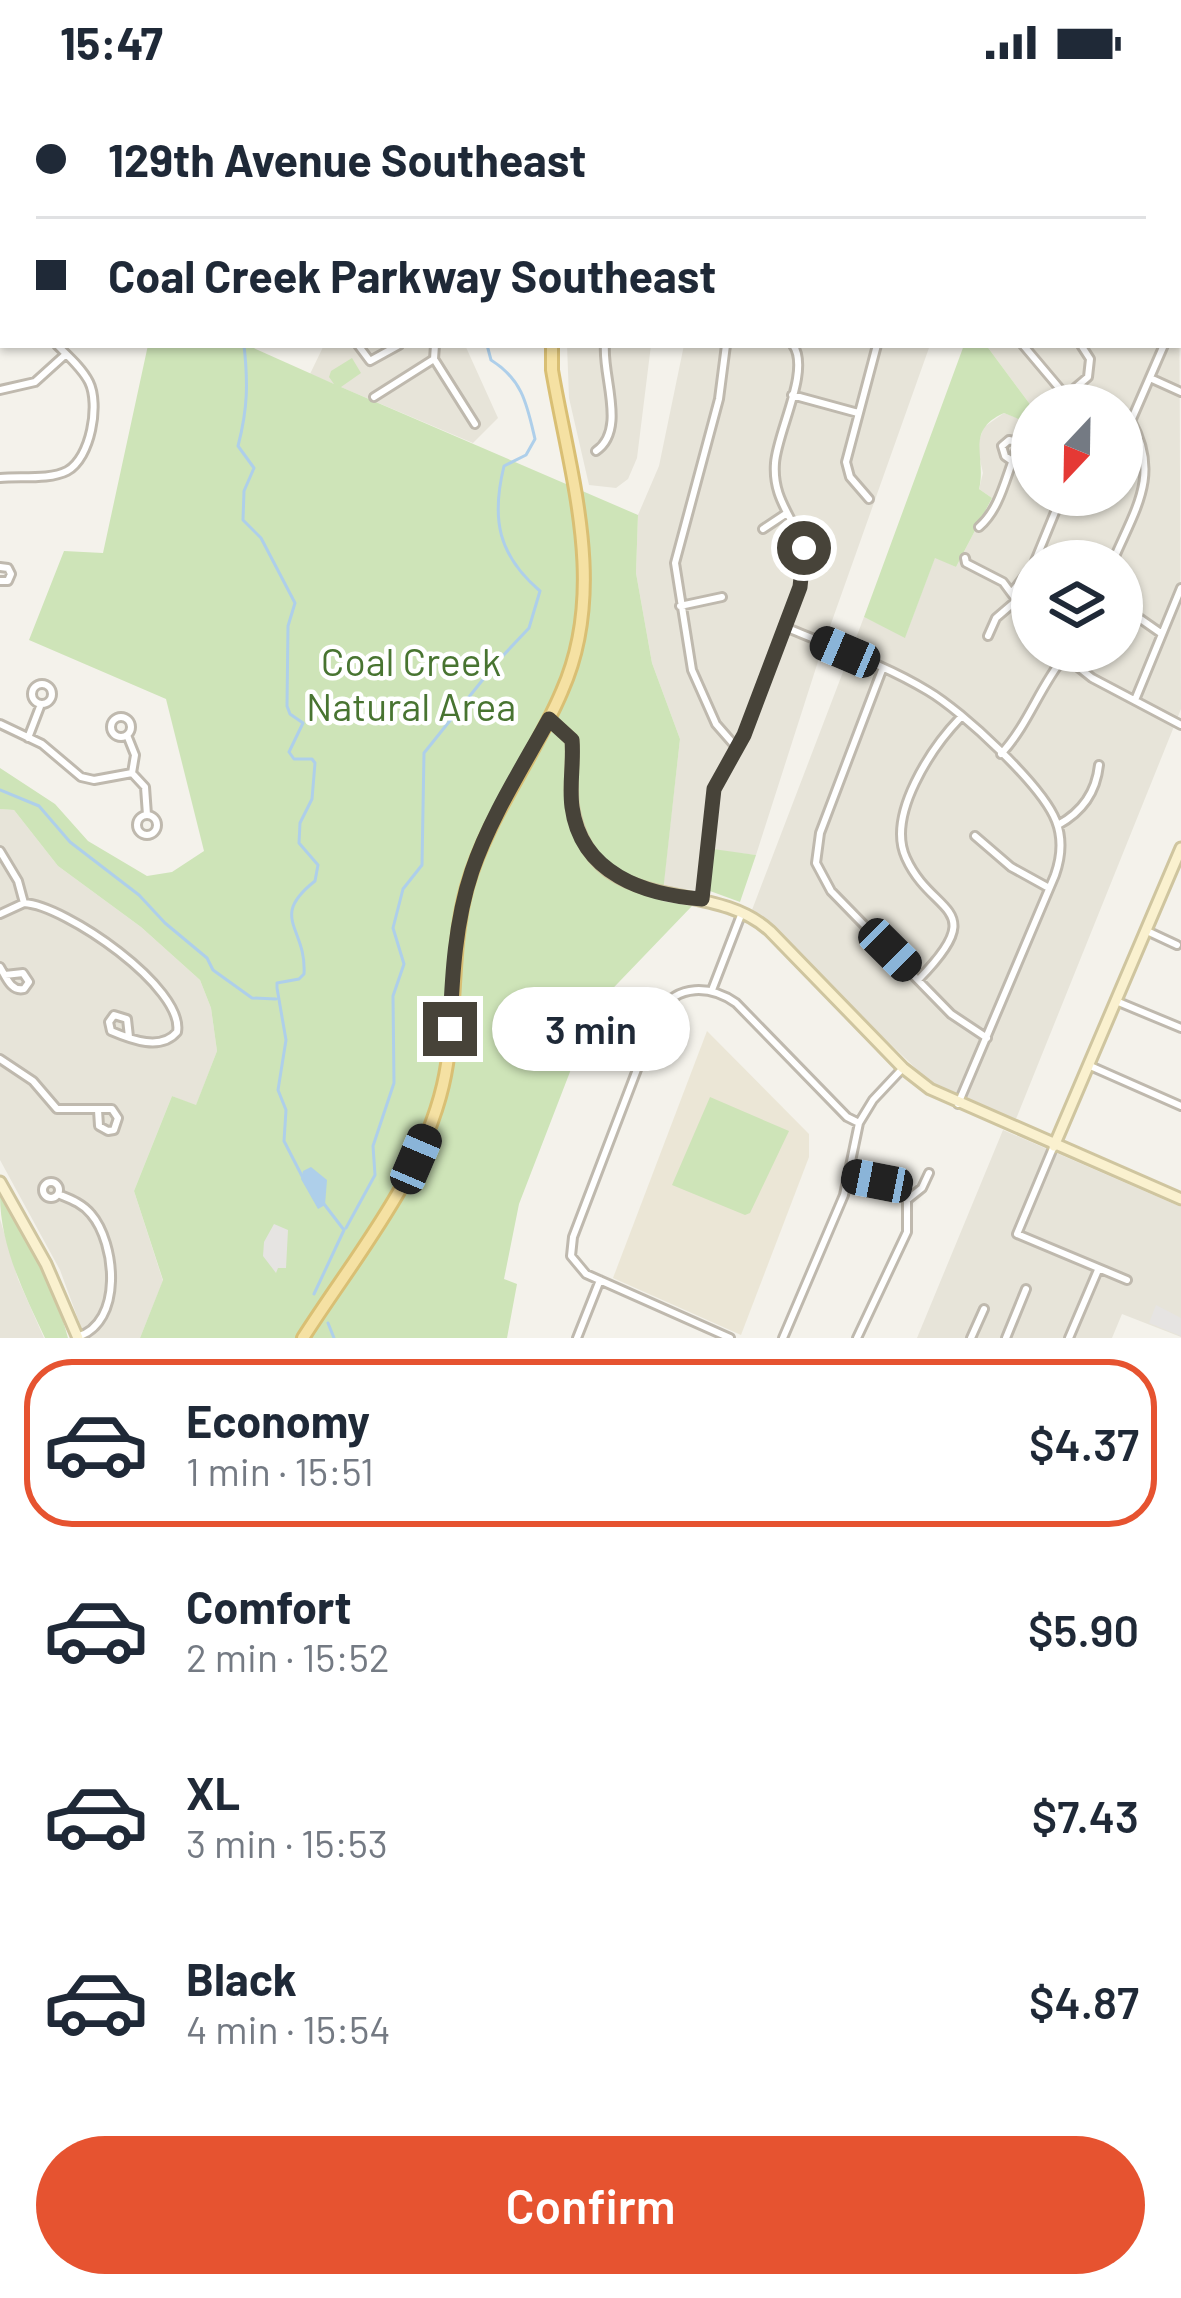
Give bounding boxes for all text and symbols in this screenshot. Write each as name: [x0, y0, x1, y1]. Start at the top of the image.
text: 15:47: [60, 15, 163, 69]
text: 129th Avenue Southeast: [108, 132, 586, 186]
text: Coal Creek Parkway Southeast: [108, 248, 716, 302]
north arrow: [1011, 384, 1143, 516]
map controls: [1011, 384, 1143, 672]
route start: [777, 521, 831, 575]
button: layers: [1011, 540, 1143, 672]
car: [805, 621, 885, 683]
park label: Coal Creek Natural Area: [306, 637, 516, 729]
car: [852, 912, 928, 988]
callout: 3 min: [492, 987, 690, 1071]
route end: [423, 1002, 477, 1056]
text: 3 min: [545, 1005, 637, 1052]
car: [385, 1119, 447, 1199]
car: [838, 1156, 916, 1206]
icon: car: [42, 1389, 150, 1497]
text: Economy: [186, 1393, 370, 1447]
text: $4.37: [1029, 1416, 1139, 1470]
text: 1 min · 15:51: [186, 1447, 374, 1494]
icon: car: [42, 1575, 150, 1683]
text: Comfort: [186, 1579, 352, 1633]
text: $5.90: [1028, 1602, 1139, 1656]
text: 2 min · 15:52: [186, 1633, 390, 1680]
icon: car: [42, 1761, 150, 1869]
text: XL: [186, 1765, 240, 1819]
text: $7.43: [1032, 1788, 1139, 1842]
text: 3 min · 15:53: [186, 1819, 388, 1866]
icon: car: [42, 1947, 150, 2055]
text: Black: [186, 1951, 297, 2005]
text: $4.87: [1029, 1974, 1139, 2028]
text: 4 min · 15:54: [186, 2005, 391, 2052]
button: Confirm: [36, 2136, 1145, 2274]

